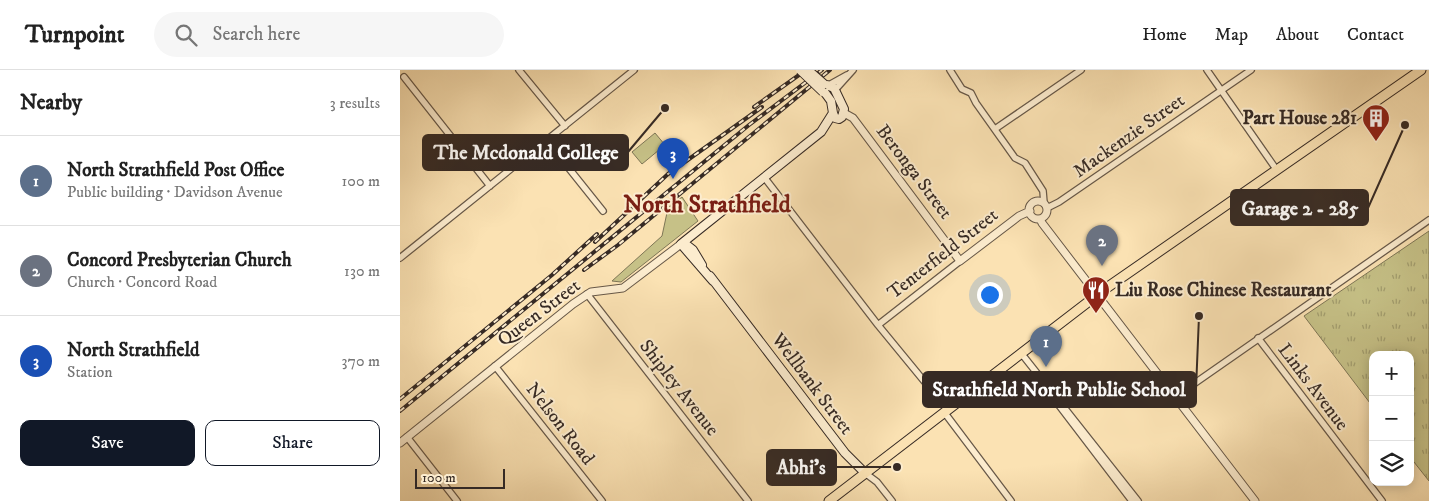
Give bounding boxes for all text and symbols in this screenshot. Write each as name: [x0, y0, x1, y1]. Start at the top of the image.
search box: [154, 12, 504, 57]
text: Turnpoint: [25, 20, 124, 50]
icon: search: [172, 21, 200, 49]
text: Search here: [212, 23, 300, 46]
text: Home: [1142, 24, 1187, 46]
text: Map: [1215, 24, 1248, 46]
text: About: [1276, 24, 1319, 46]
text: Contact: [1347, 24, 1404, 46]
street label: Mackenzie Street: [1069, 89, 1189, 183]
text: Nearby: [20, 90, 82, 116]
text: 3 results: [330, 93, 380, 113]
building icon: Part House 281: [1361, 103, 1391, 142]
place label: Part House 281: [1242, 107, 1357, 130]
street label: Beronga Street: [871, 120, 957, 224]
callout: The Mcdonald College: [423, 135, 628, 170]
pin: 3: [657, 138, 689, 179]
text: The Mcdonald College: [433, 141, 619, 166]
text: North Strathfield Post Office: [67, 159, 284, 182]
text: 1: [33, 171, 39, 191]
text: 100 m: [342, 171, 380, 191]
text: Public building · Davidson Avenue: [67, 182, 283, 202]
district label: North Strathfield: [623, 190, 792, 220]
callout: Garage 2 - 285: [1231, 190, 1368, 225]
text: Garage 2 - 285: [1241, 197, 1359, 222]
street label: Tenterfield Street: [883, 204, 1003, 304]
pin: 2: [1086, 225, 1118, 266]
text: Concord Presbyterian Church: [67, 249, 292, 272]
text: 2: [32, 261, 40, 281]
text: 130 m: [344, 261, 380, 281]
text: Church · Concord Road: [67, 272, 217, 292]
street label: Queen Street: [493, 274, 585, 352]
restaurant icon: Liu Rose Chinese Restaurant: [1081, 275, 1111, 314]
place label: Liu Rose Chinese Restaurant: [1115, 279, 1332, 302]
your location: [977, 282, 1003, 308]
pin: 1: [1030, 326, 1062, 367]
street label: Wellbank Street: [766, 328, 858, 439]
street label: Shipley Avenue: [634, 335, 724, 441]
text: North Strathfield: [67, 339, 200, 362]
street label: Links Avenue: [1273, 339, 1353, 435]
text: 3: [33, 351, 39, 371]
text: 370 m: [342, 351, 380, 371]
map controls: [1369, 351, 1414, 486]
button: +: [1369, 351, 1414, 396]
text: Station: [67, 362, 113, 382]
callout: Strathfield North Public School: [923, 372, 1196, 407]
street label: Nelson Road: [521, 378, 599, 470]
text: Strathfield North Public School: [932, 378, 1187, 403]
button: −: [1369, 396, 1414, 441]
button: Save: [20, 420, 195, 466]
button: Share: [205, 420, 380, 466]
button: layers: [1369, 441, 1414, 486]
callout: Abhi's: [767, 450, 836, 485]
text: Abhi's: [775, 456, 826, 481]
scale bar: [415, 466, 505, 489]
text: 100 m: [422, 469, 456, 487]

